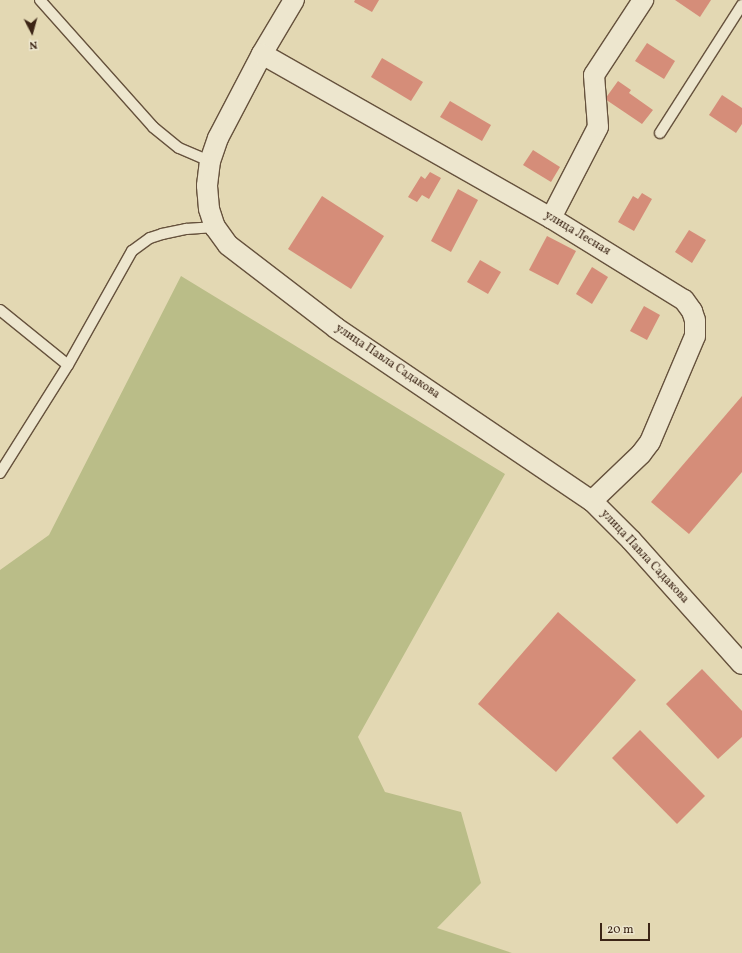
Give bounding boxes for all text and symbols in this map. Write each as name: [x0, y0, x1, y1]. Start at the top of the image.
north arrow: [12, 12, 52, 52]
text: N: [29, 37, 38, 52]
street label: улица Лесная: [541, 209, 613, 259]
street label: улица Павла Садакова: [332, 322, 442, 402]
street label: улица Павла Садакова: [597, 507, 691, 607]
scale bar: [602, 915, 652, 941]
text: 20 m: [607, 922, 634, 938]

